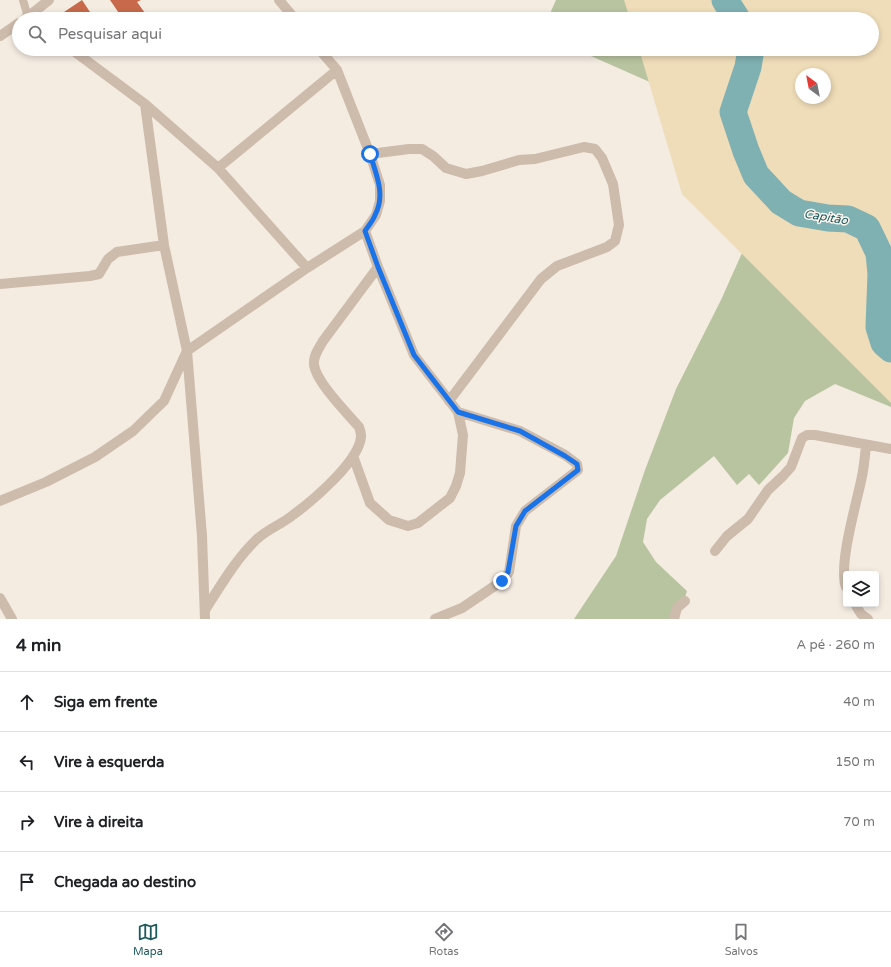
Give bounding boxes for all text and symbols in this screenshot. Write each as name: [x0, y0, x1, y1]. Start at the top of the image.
search box: [12, 12, 879, 56]
icon: search: [26, 23, 48, 45]
text: Pesquisar aqui: [58, 25, 162, 43]
north arrow: [795, 68, 831, 104]
route start: [361, 145, 379, 163]
water label: Capitão: [803, 207, 850, 227]
map controls: [843, 571, 879, 607]
button: layers: [843, 571, 879, 607]
route end: [493, 572, 511, 590]
text: 4 min: [16, 635, 61, 656]
text: A pé · 260 m: [796, 637, 875, 653]
icon: ahead: [16, 691, 38, 713]
text: Siga em frente: [54, 693, 158, 711]
text: 40 m: [843, 694, 875, 710]
icon: left: [16, 751, 38, 773]
text: Vire à esquerda: [54, 753, 164, 771]
text: 150 m: [835, 754, 875, 770]
icon: right: [16, 811, 38, 833]
text: Vire à direita: [54, 813, 143, 831]
text: 70 m: [843, 814, 875, 830]
icon: arrive: [16, 871, 38, 893]
text: Chegada ao destino: [54, 873, 196, 891]
tab: Mapa: [133, 921, 163, 958]
tab: Rotas: [429, 921, 459, 958]
tab: Salvos: [725, 921, 758, 958]

